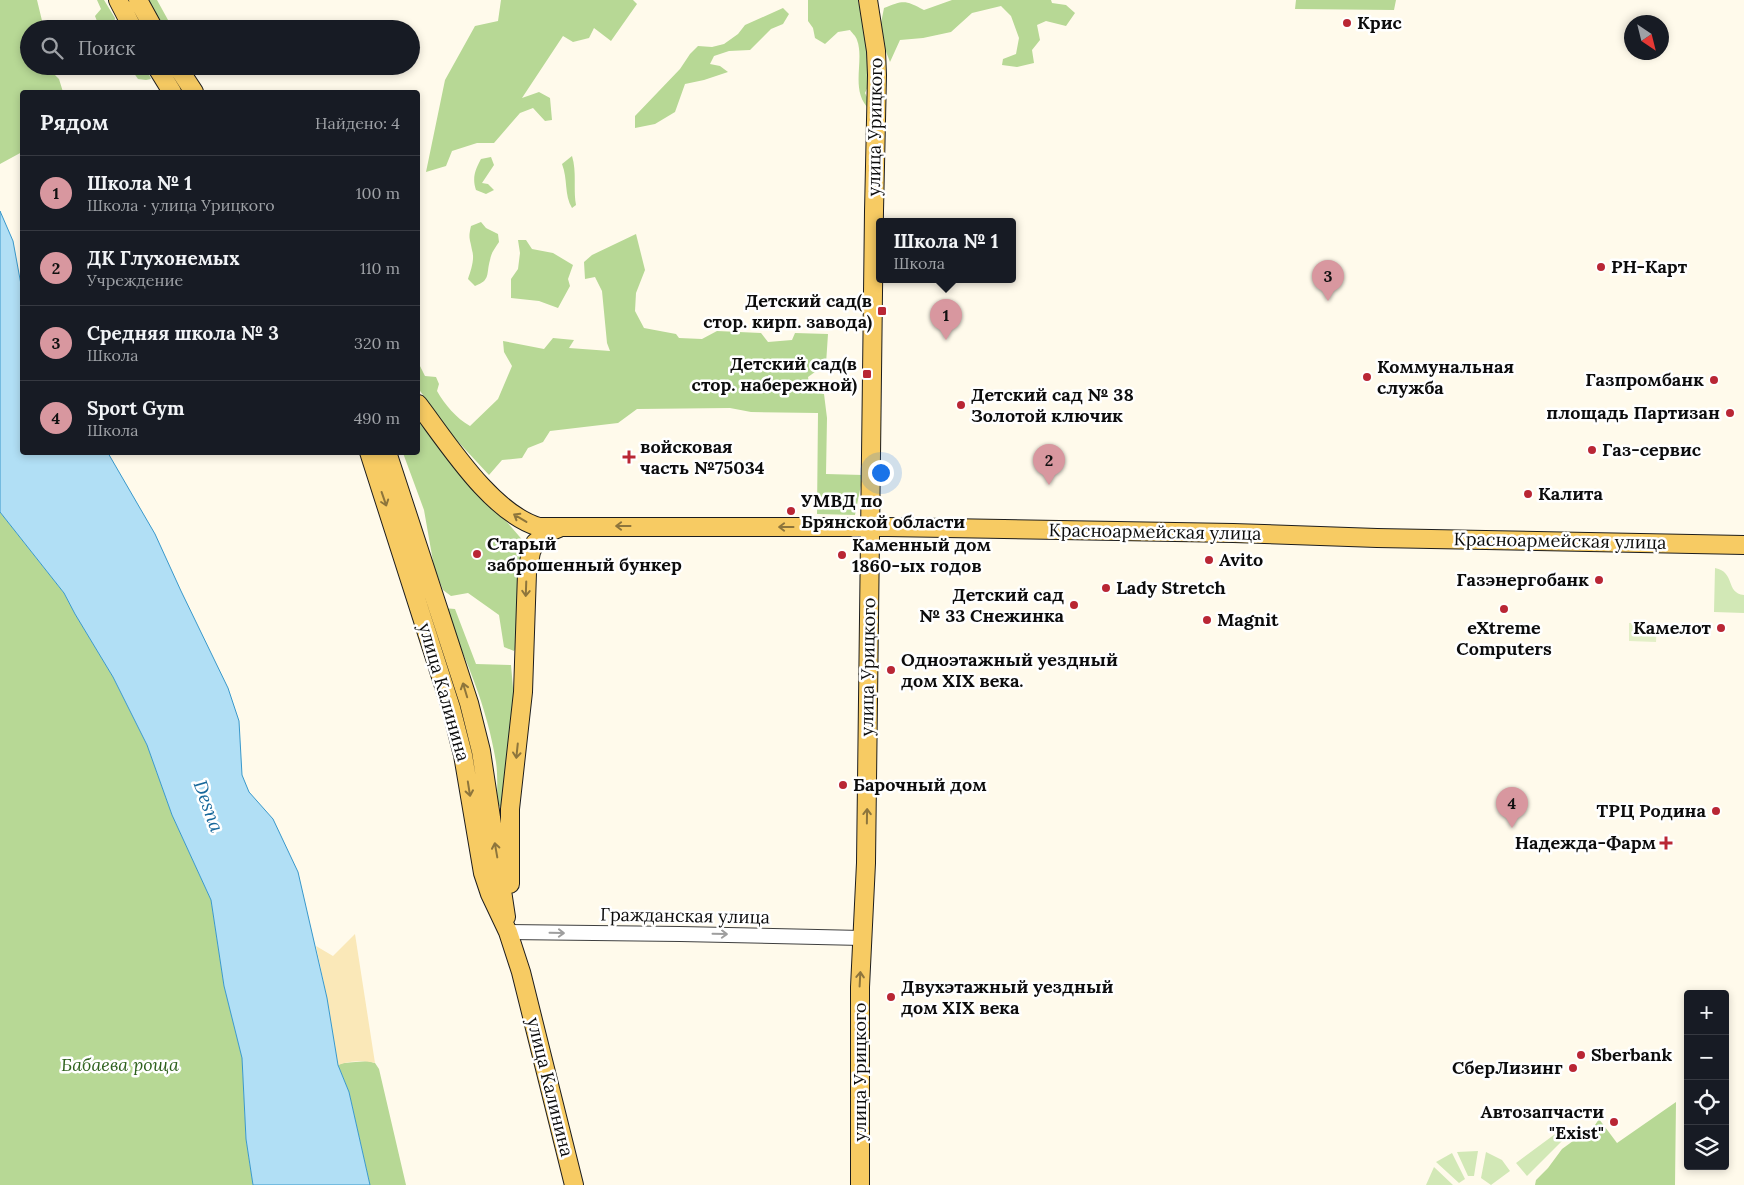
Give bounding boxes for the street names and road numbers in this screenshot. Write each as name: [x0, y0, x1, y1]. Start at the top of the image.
street label: улица Урицкого: [862, 57, 887, 197]
street label: Красноармейская улица: [1048, 518, 1262, 545]
street label: Красноармейская улица: [1453, 527, 1667, 554]
street label: улица Урицкого: [855, 597, 880, 737]
street label: улица Калинина: [414, 620, 475, 764]
street label: Гражданская улица: [600, 903, 770, 928]
street label: улица Урицкого: [848, 1002, 871, 1142]
street label: улица Калинина: [522, 1015, 579, 1159]

